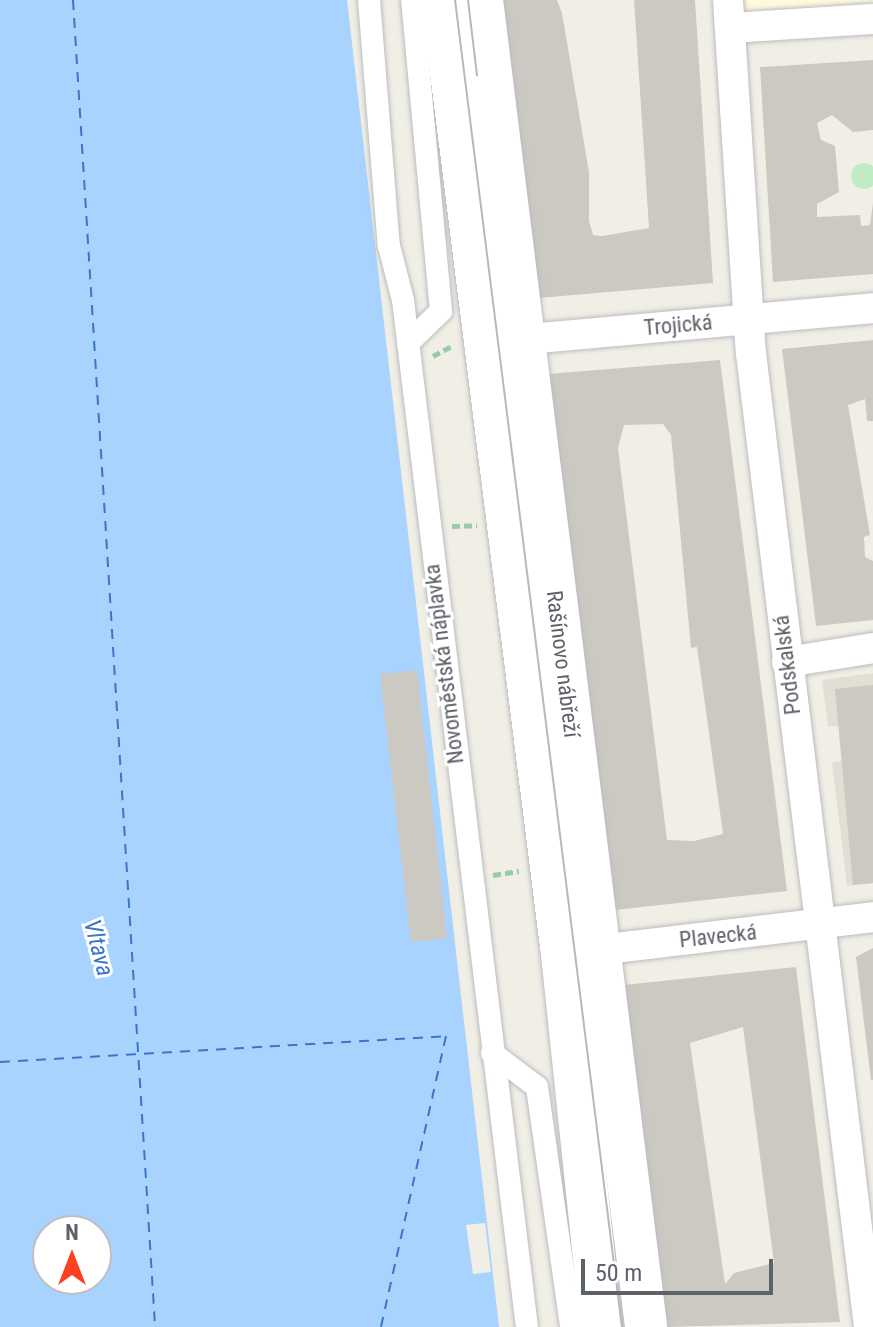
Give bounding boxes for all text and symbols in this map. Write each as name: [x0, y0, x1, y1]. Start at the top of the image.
street label: Trojická: [643, 309, 713, 341]
street label: Novoměstská náplavka: [419, 563, 469, 765]
street label: Rašínovo nábřeží: [541, 589, 585, 739]
street label: Podskalská: [768, 614, 806, 716]
water label: Vltava: [77, 917, 119, 979]
street label: Plavecká: [678, 919, 758, 953]
north arrow: [32, 1215, 112, 1295]
text: N: [65, 1220, 79, 1245]
scale bar: [585, 1243, 777, 1293]
text: 50 m: [595, 1259, 642, 1287]

